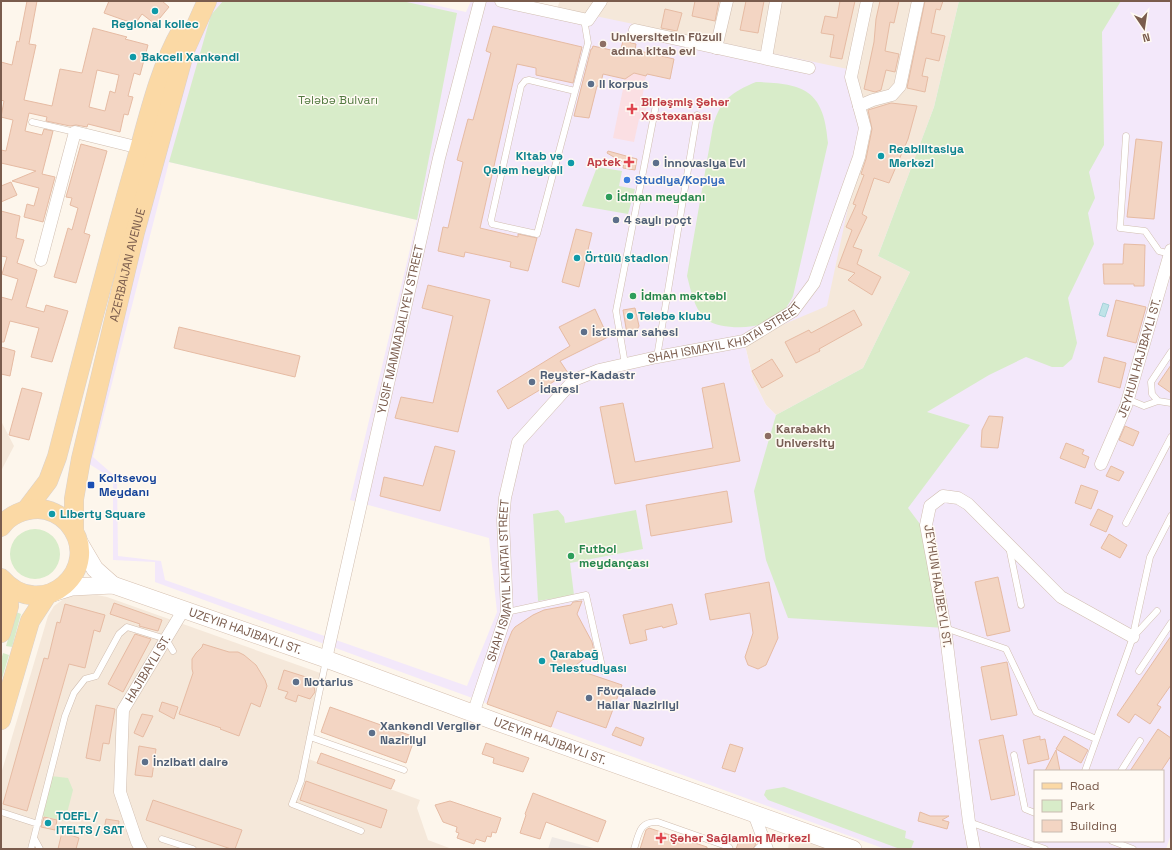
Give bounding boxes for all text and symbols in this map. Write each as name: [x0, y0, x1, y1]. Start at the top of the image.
marker: Regional kollec: [150, 6, 160, 16]
north arrow: [1124, 8, 1164, 48]
place label: Regional kollec: [111, 16, 199, 32]
place label: Universitetin Füzuli adına kitab evi: [611, 29, 722, 59]
text: N: [1141, 30, 1151, 45]
marker: Universitetin Füzuli adına kitab evi: [598, 39, 608, 49]
place label: Bakcell Xankəndi: [141, 49, 239, 65]
marker: Bakcell Xankəndi: [128, 52, 138, 62]
place label: II korpus: [599, 76, 648, 92]
marker: II korpus: [586, 79, 596, 89]
park label: Tələbə Bulvarı: [298, 92, 378, 108]
place label: Birləşmiş Şəhər Xəstəxanası: [641, 94, 730, 124]
marker: Birləşmiş Şəhər Xəstəxanası: [626, 103, 638, 115]
place label: Reabilitasiya Mərkəzi: [889, 141, 964, 171]
place label: Kitab və Qələm heykəli: [483, 148, 563, 178]
marker: Reabilitasiya Mərkəzi: [876, 151, 886, 161]
place label: Aptek: [587, 154, 621, 170]
place label: İnnovasiya Evi: [664, 155, 746, 171]
marker: Aptek: [624, 157, 634, 167]
marker: Kitab və Qələm heykəli: [566, 158, 576, 168]
marker: İnnovasiya Evi: [651, 158, 661, 168]
place label: Studiya/Kopiya: [635, 172, 725, 188]
marker: Studiya/Kopiya: [622, 175, 632, 185]
place label: İdman meydanı: [617, 189, 705, 205]
marker: İdman meydanı: [604, 192, 614, 202]
street label: AZERBAIJAN AVENUE: [106, 206, 149, 323]
place label: 4 saylı poçt: [624, 212, 692, 228]
marker: 4 saylı poçt: [611, 215, 621, 225]
street label: YUSIF MAMMADALIYEV STREET: [374, 243, 427, 415]
place label: Örtülü stadion: [585, 250, 668, 266]
marker: Örtülü stadion: [572, 253, 582, 263]
place label: İdman məktəbi: [641, 288, 726, 304]
marker: İdman məktəbi: [628, 291, 638, 301]
street label: JEYHUN HAJIBAYLI ST.: [1114, 296, 1165, 420]
street label: SHAH ISMAYIL KHATAI STREET: [646, 299, 805, 367]
place label: Tələbə klubu: [638, 308, 711, 324]
marker: Tələbə klubu: [625, 311, 635, 321]
place label: İstismar sahəsi: [592, 324, 678, 340]
marker: İstismar sahəsi: [579, 327, 589, 337]
place label: Reyster-Kadastr İdarəsi: [540, 367, 636, 397]
marker: Reyster-Kadastr İdarəsi: [527, 377, 537, 387]
place label: Karabakh University: [776, 421, 835, 451]
marker: Karabakh University: [763, 431, 773, 441]
place label: Koltsevoy Meydanı: [99, 470, 157, 500]
marker: Koltsevoy Meydanı: [86, 480, 96, 490]
street label: SHAH ISMAYIL KHATAI STREET: [483, 499, 515, 664]
place label: Liberty Square: [60, 506, 146, 522]
marker: Liberty Square: [47, 509, 57, 519]
street label: JEYHUN HAJIBEYLI ST.: [920, 523, 956, 649]
place label: Futbol meydançası: [579, 541, 649, 571]
marker: Futbol meydançası: [566, 551, 576, 561]
street label: UZEYIR HAJIBAYLI ST.: [187, 604, 304, 658]
street label: HAJIBAYLI ST.: [121, 632, 174, 705]
place label: Qarabağ Telestudiyası: [550, 646, 627, 676]
marker: Qarabağ Telestudiyası: [537, 656, 547, 666]
place label: Notarius: [304, 674, 353, 690]
marker: Notarius: [291, 677, 301, 687]
place label: Fövqaladə Hallar Nazirliyi: [597, 683, 679, 713]
marker: Fövqaladə Hallar Nazirliyi: [584, 693, 594, 703]
street label: UZEYIR HAJIBAYLI ST.: [491, 714, 609, 768]
place label: Xankəndi Vergilər Nazirliyi: [380, 718, 481, 748]
marker: Xankəndi Vergilər Nazirliyi: [367, 728, 377, 738]
place label: İnzibati dairə: [153, 754, 228, 770]
marker: İnzibati dairə: [140, 757, 150, 767]
legend: [1034, 770, 1164, 842]
text: Road: [1070, 778, 1099, 794]
text: Park: [1070, 798, 1095, 814]
place label: TOEFL / ITELTS / SAT: [56, 808, 124, 838]
marker: TOEFL / ITELTS / SAT: [43, 818, 53, 828]
text: Building: [1070, 818, 1117, 834]
place label: Şəhər Sağlamlıq Mərkəzi: [670, 830, 810, 846]
marker: Şəhər Sağlamlıq Mərkəzi: [655, 832, 667, 844]

